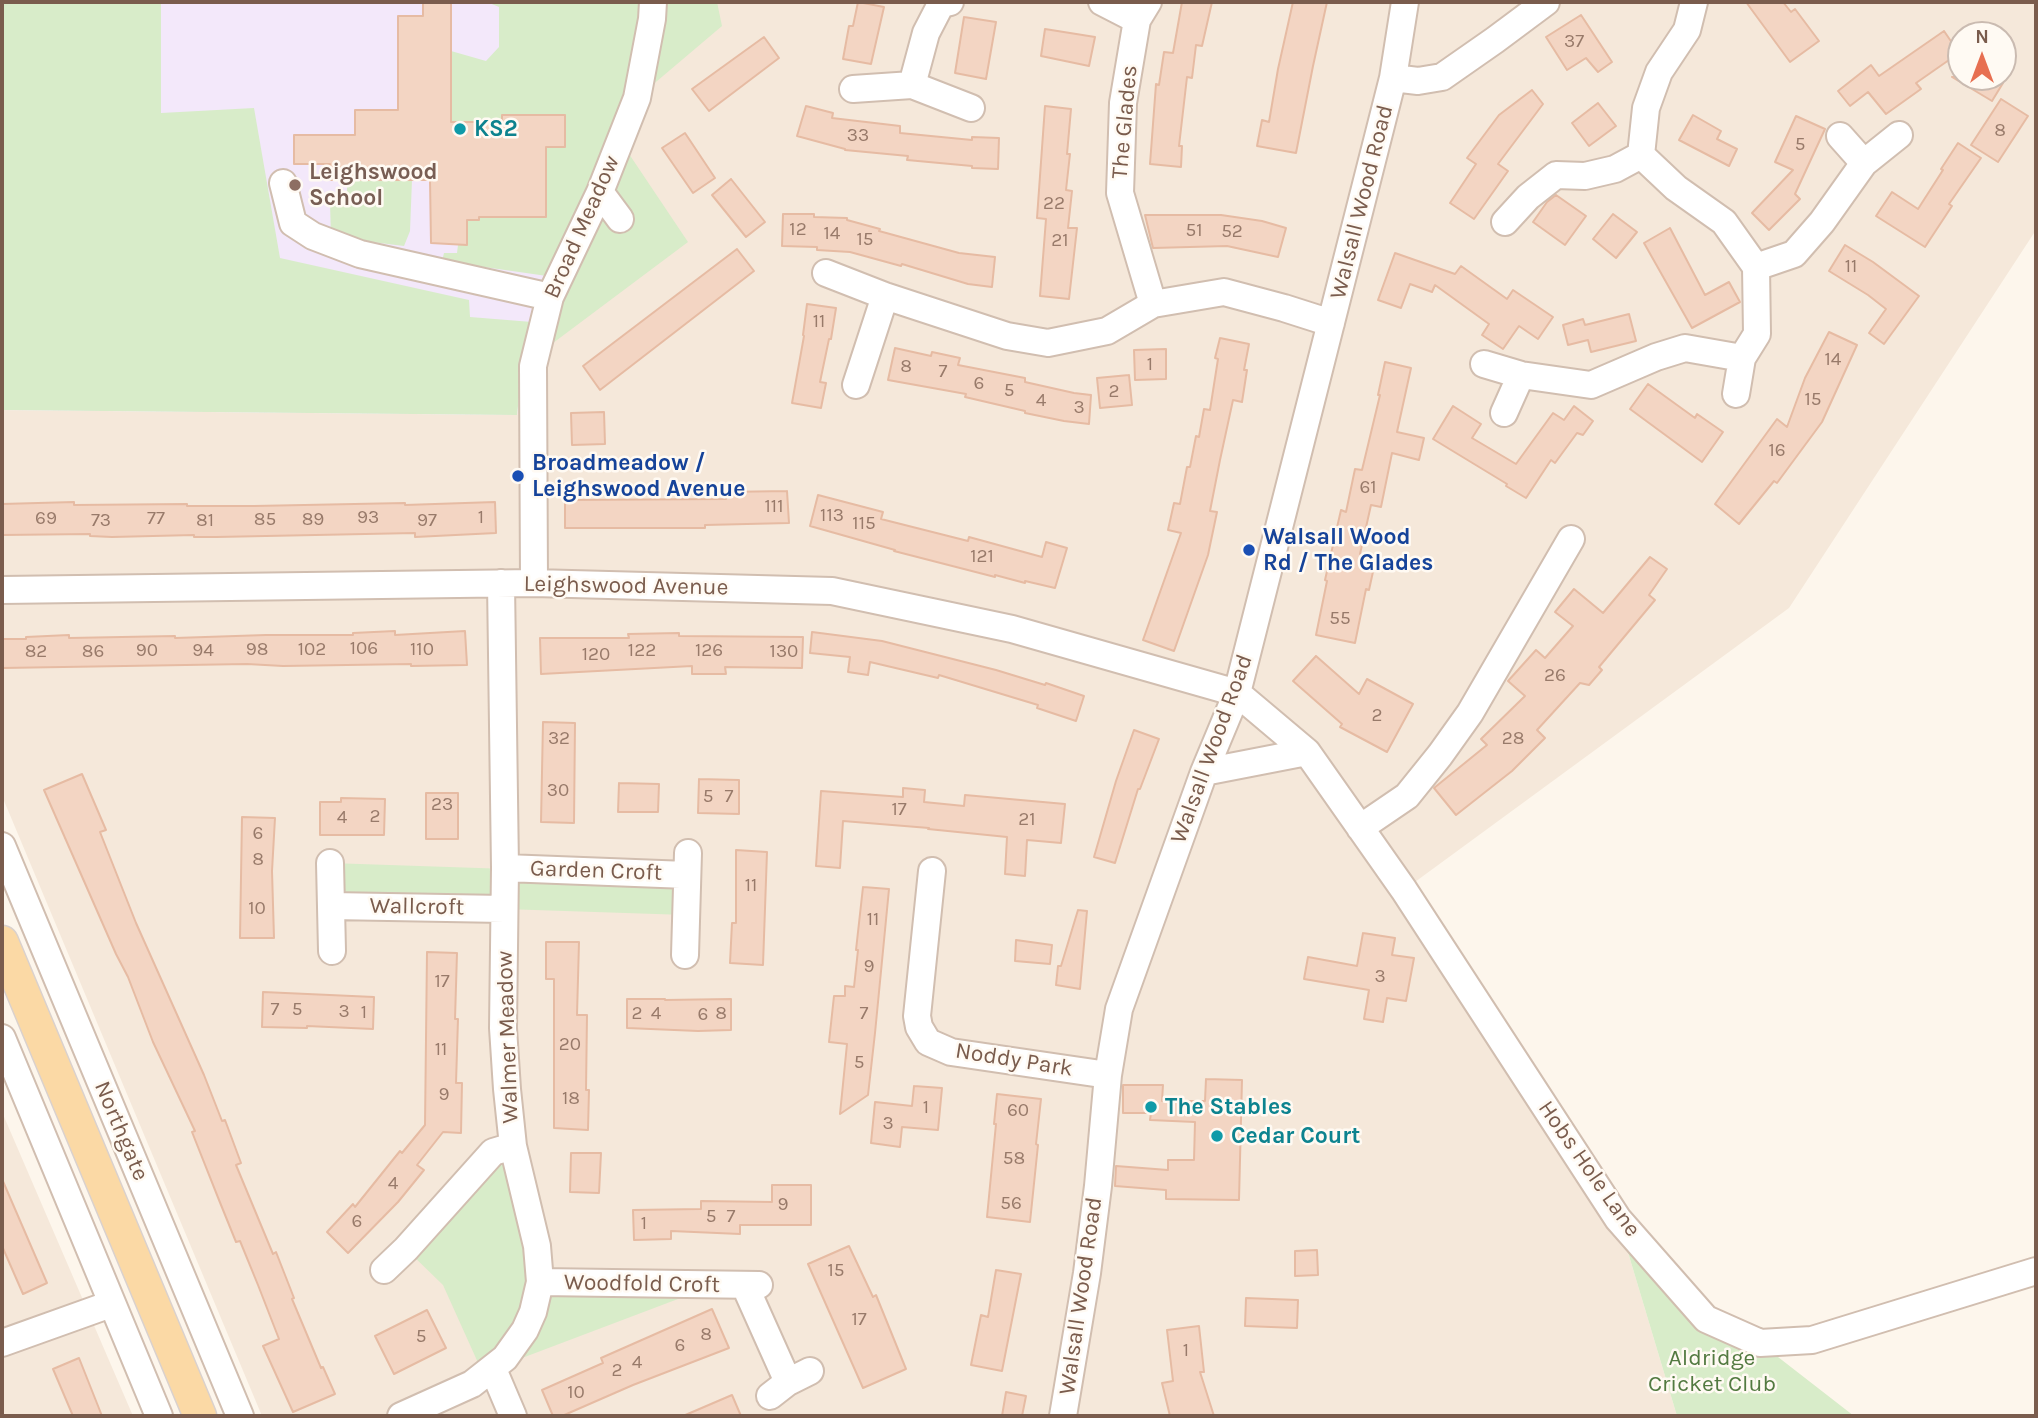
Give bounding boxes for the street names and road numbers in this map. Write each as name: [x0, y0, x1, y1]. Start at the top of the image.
street label: The Glades: [1106, 64, 1144, 180]
street label: Walsall Wood Road: [1325, 102, 1399, 302]
street label: Broad Meadow: [538, 151, 626, 303]
street label: Leighswood Avenue: [523, 570, 729, 602]
street label: Walsall Wood Road: [1165, 651, 1259, 847]
street label: Garden Croft: [530, 855, 662, 887]
street label: Wallcroft: [369, 892, 465, 922]
street label: Walmer Meadow: [491, 950, 525, 1124]
street label: Noddy Park: [953, 1037, 1075, 1083]
street label: Northgate: [88, 1077, 154, 1185]
street label: Hobs Hole Lane: [1532, 1096, 1646, 1242]
street label: Walsall Wood Road: [1053, 1196, 1109, 1396]
street label: Woodfold Croft: [564, 1269, 720, 1299]

